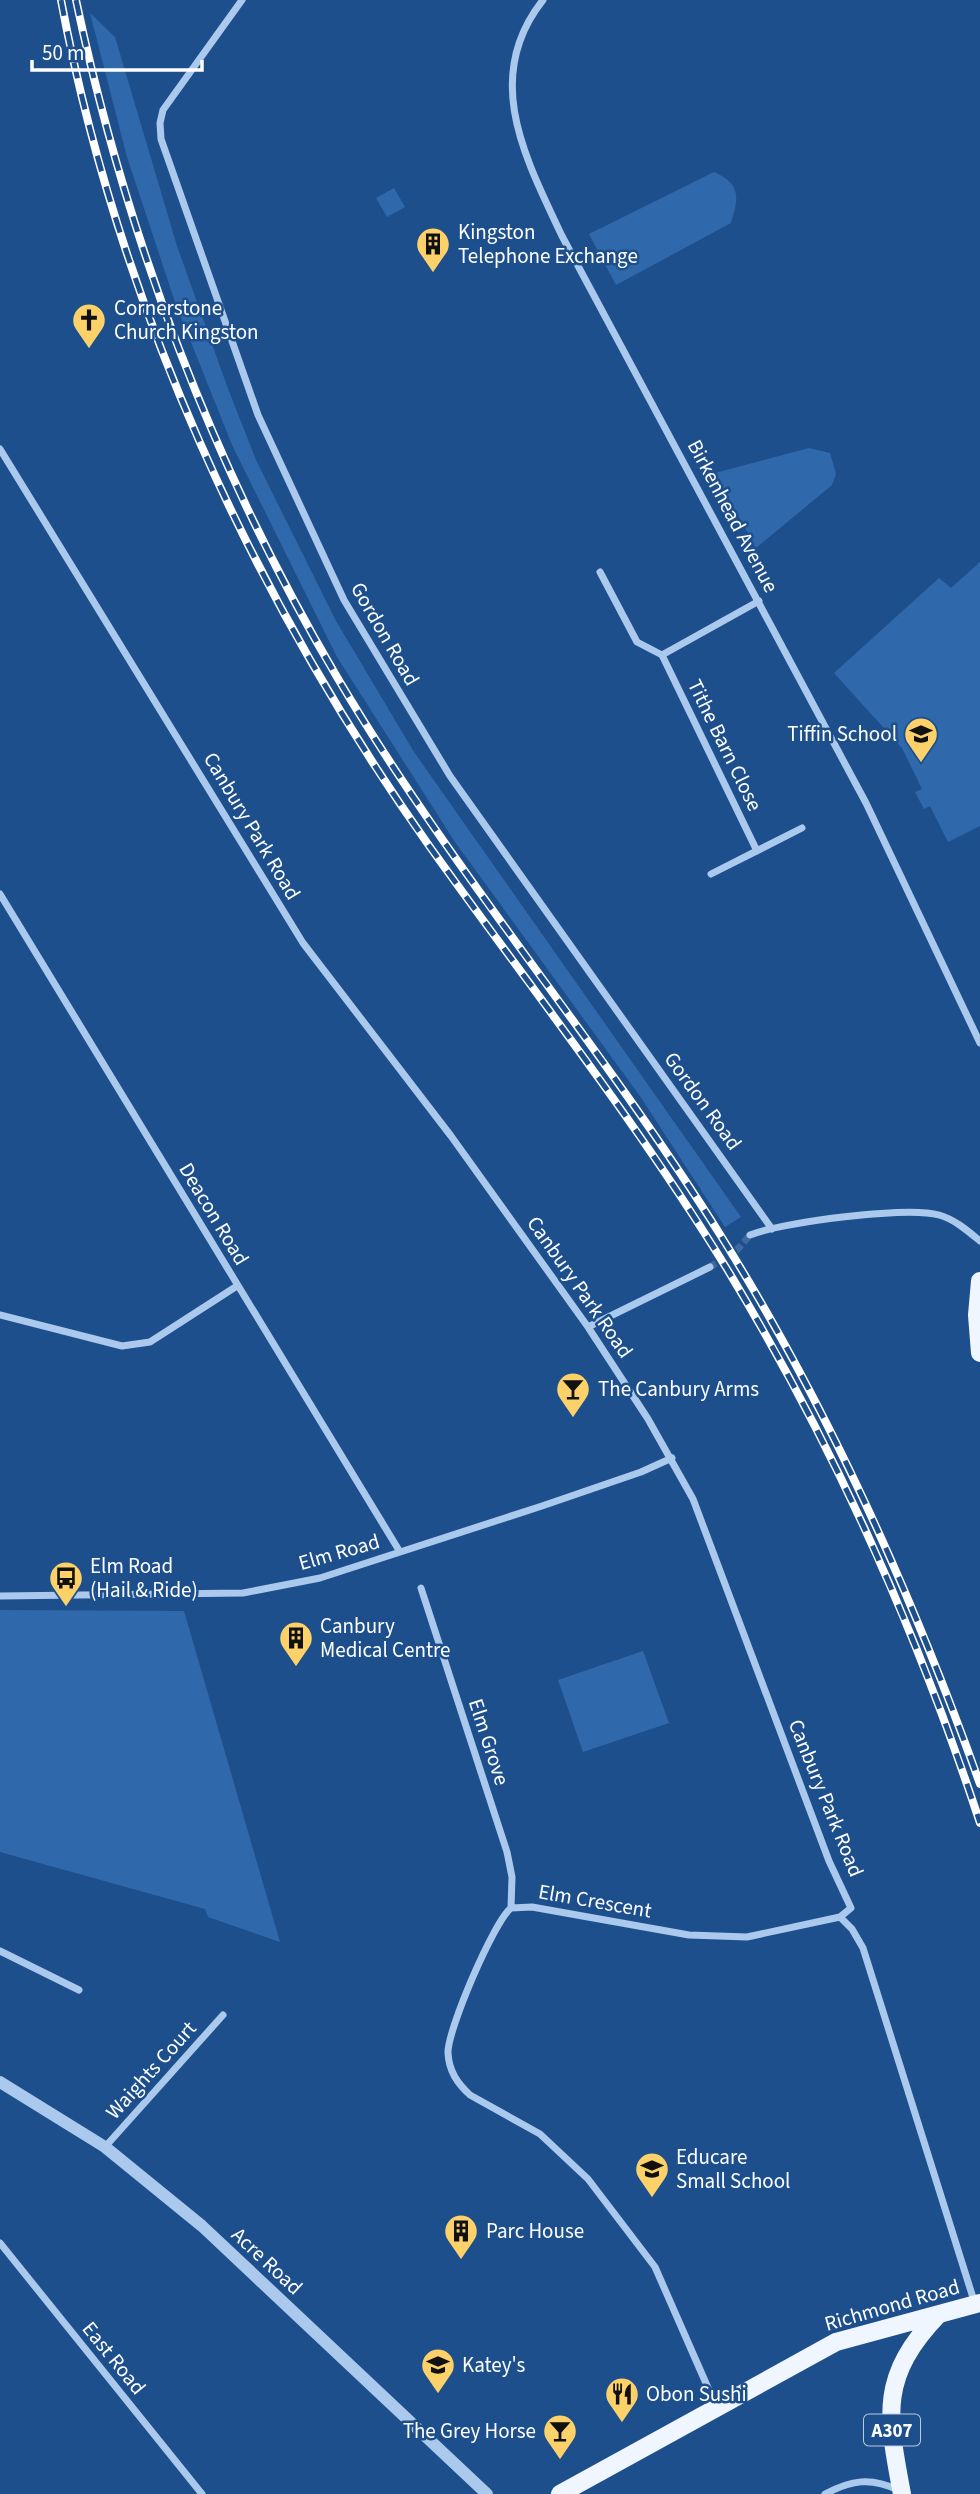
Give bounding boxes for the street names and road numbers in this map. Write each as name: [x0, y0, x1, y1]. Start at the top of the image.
street label: Birkenhead Avenue: [680, 434, 786, 598]
street label: Gordon Road: [343, 577, 427, 691]
street label: Tithe Barn Close: [680, 674, 770, 816]
street label: Canbury Park Road: [196, 747, 308, 905]
street label: Gordon Road: [657, 1046, 749, 1156]
street label: Deacon Road: [172, 1157, 256, 1271]
street label: Canbury Park Road: [520, 1210, 640, 1364]
street label: Elm Road: [295, 1526, 383, 1578]
street label: Elm Grove: [461, 1695, 517, 1789]
street label: Canbury Park Road: [781, 1715, 871, 1881]
street label: Elm Crescent: [536, 1876, 654, 1926]
street label: Waights Court: [99, 2014, 203, 2126]
street label: Acre Road: [225, 2220, 309, 2302]
street label: Richmond Road: [821, 2271, 963, 2339]
street label: East Road: [75, 2315, 153, 2401]
road number: A307: [864, 2414, 920, 2446]

